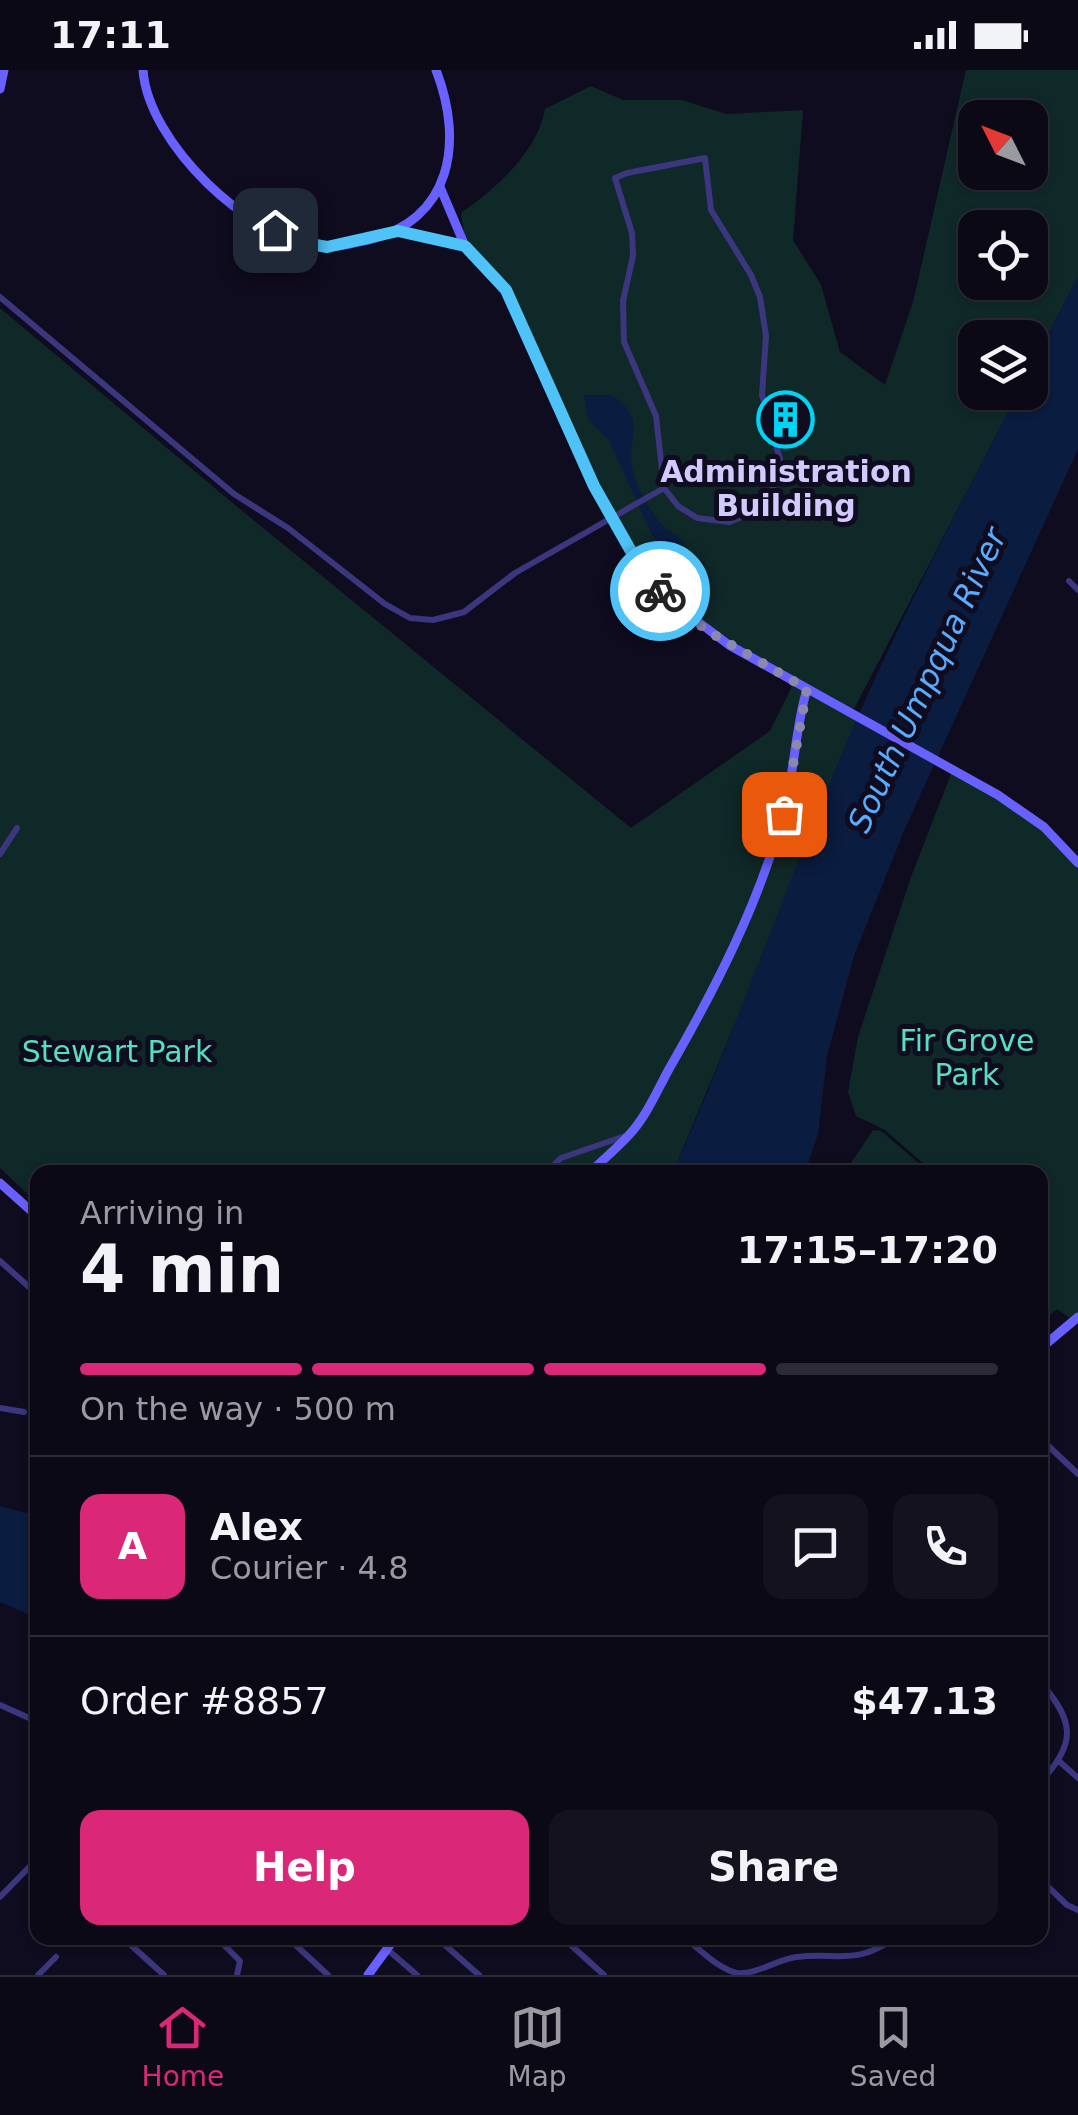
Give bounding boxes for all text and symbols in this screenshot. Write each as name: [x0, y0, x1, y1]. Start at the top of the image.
text: 17:11: [50, 13, 171, 57]
north arrow: [958, 100, 1048, 190]
map controls: [958, 100, 1048, 410]
pin: [233, 188, 318, 273]
icon: home: [248, 203, 303, 258]
button: locate: [958, 210, 1048, 300]
button: layers: [958, 320, 1048, 410]
building icon: Administration Building: [756, 390, 816, 450]
place label: Administration Building: [660, 454, 912, 523]
water label: South Umpqua River: [840, 520, 1015, 838]
courier: [610, 541, 710, 641]
icon: bike: [633, 564, 688, 619]
pin: [742, 772, 827, 857]
icon: bag: [757, 787, 812, 842]
park label: Fir Grove Park: [900, 1023, 1034, 1092]
park label: Stewart Park: [22, 1034, 213, 1069]
text: Arriving in: [80, 1194, 244, 1232]
text: 17:15–17:20: [737, 1228, 998, 1272]
text: 4 min: [80, 1232, 284, 1307]
text: On the way · 500 m: [80, 1390, 396, 1428]
button: chat: [763, 1494, 868, 1599]
button: phone: [893, 1494, 998, 1599]
text: Alex: [210, 1505, 303, 1549]
text: A: [118, 1524, 147, 1568]
text: Courier · 4.8: [210, 1549, 409, 1587]
text: Order #8857: [80, 1679, 329, 1723]
text: $47.13: [851, 1679, 998, 1723]
button: Help: [80, 1810, 529, 1925]
button: Share: [549, 1810, 998, 1925]
tab: Home: [142, 2000, 224, 2093]
tab: Map: [508, 2000, 567, 2093]
tab: Saved: [850, 2000, 936, 2093]

